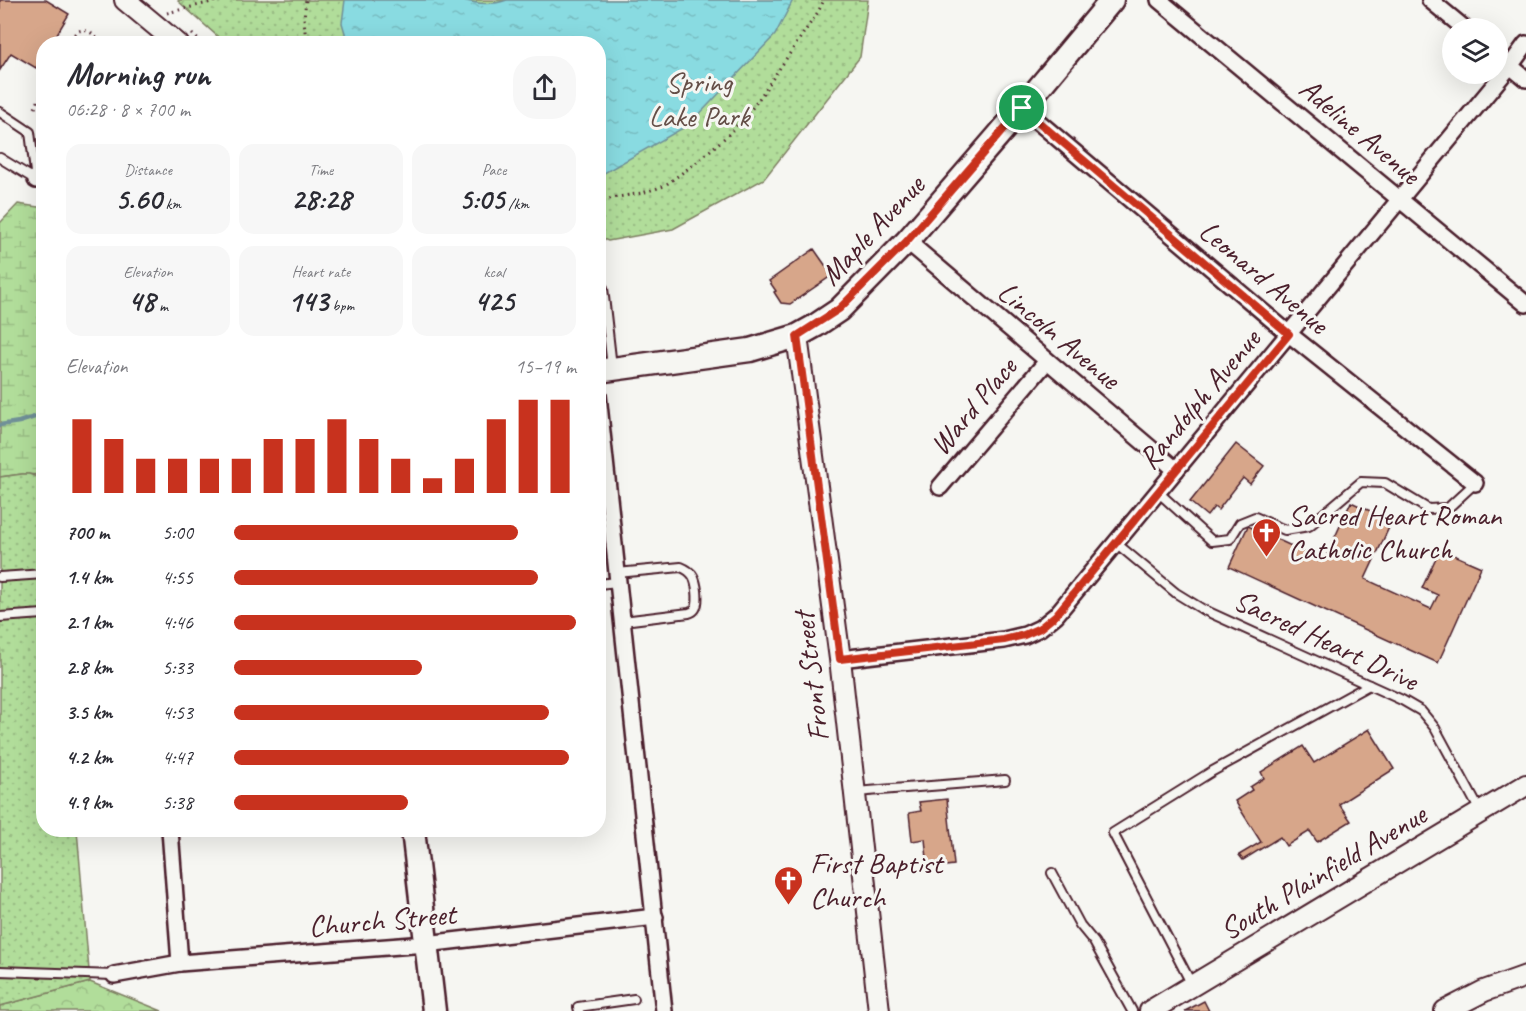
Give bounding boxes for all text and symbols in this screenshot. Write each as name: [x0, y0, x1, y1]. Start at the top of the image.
map controls: [1442, 18, 1508, 84]
button: layers: [1442, 18, 1508, 84]
text: Morning run: [66, 53, 210, 95]
button: share: [513, 56, 576, 119]
park label: Spring Lake Park: [649, 63, 751, 135]
street label: Adeline Avenue: [1292, 69, 1430, 194]
pin: [996, 82, 1047, 133]
icon: arrive: [1005, 91, 1038, 124]
text: 06:28 · 8 × 700 m: [66, 97, 190, 122]
text: Distance: [124, 160, 172, 180]
text: Time: [309, 160, 333, 180]
text: Pace: [482, 160, 506, 180]
street label: Maple Avenue: [811, 165, 934, 293]
text: 5.60: [115, 180, 162, 218]
text: 28:28: [291, 180, 351, 218]
text: 5:05: [459, 180, 504, 218]
text: km: [162, 194, 181, 214]
text: /km: [504, 194, 529, 214]
street label: Leonard Avenue: [1191, 212, 1338, 344]
text: Elevation: [123, 262, 173, 282]
text: Heart rate: [292, 262, 350, 282]
text: kcal: [483, 262, 505, 282]
street label: Lincoln Avenue: [990, 273, 1130, 399]
text: 48: [128, 282, 155, 320]
text: 143: [288, 282, 328, 320]
text: 425: [474, 282, 514, 320]
text: m: [155, 296, 168, 316]
text: bpm: [328, 296, 354, 316]
street label: Randolph Avenue: [1129, 320, 1270, 477]
street label: Ward Place: [921, 348, 1026, 463]
text: Elevation: [66, 354, 128, 379]
text: 15–19 m: [515, 354, 576, 379]
place label: Sacred Heart Roman Catholic Church: [1288, 496, 1503, 568]
church icon: Sacred Heart Roman Catholic Church: [1251, 516, 1283, 558]
text: 700 m: [66, 520, 109, 545]
text: 5:00: [162, 520, 193, 545]
text: 1.4 km: [66, 565, 113, 590]
text: 4:55: [162, 565, 193, 590]
street label: Sacred Heart Drive: [1228, 581, 1426, 700]
street label: Front Street: [784, 606, 838, 744]
text: 2.1 km: [66, 610, 113, 635]
text: 4:46: [162, 610, 193, 635]
text: 2.8 km: [66, 655, 113, 680]
text: 5:33: [162, 655, 193, 680]
text: 3.5 km: [66, 700, 112, 725]
text: 4:53: [162, 700, 193, 725]
text: 4.2 km: [66, 745, 113, 770]
text: 4:47: [162, 745, 193, 770]
text: 4.9 km: [66, 790, 112, 815]
text: 5:38: [162, 790, 193, 815]
street label: South Plainfield Avenue: [1213, 794, 1435, 949]
place label: First Baptist Church: [810, 844, 945, 916]
church icon: First Baptist Church: [773, 864, 805, 906]
street label: Church Street: [307, 894, 460, 945]

